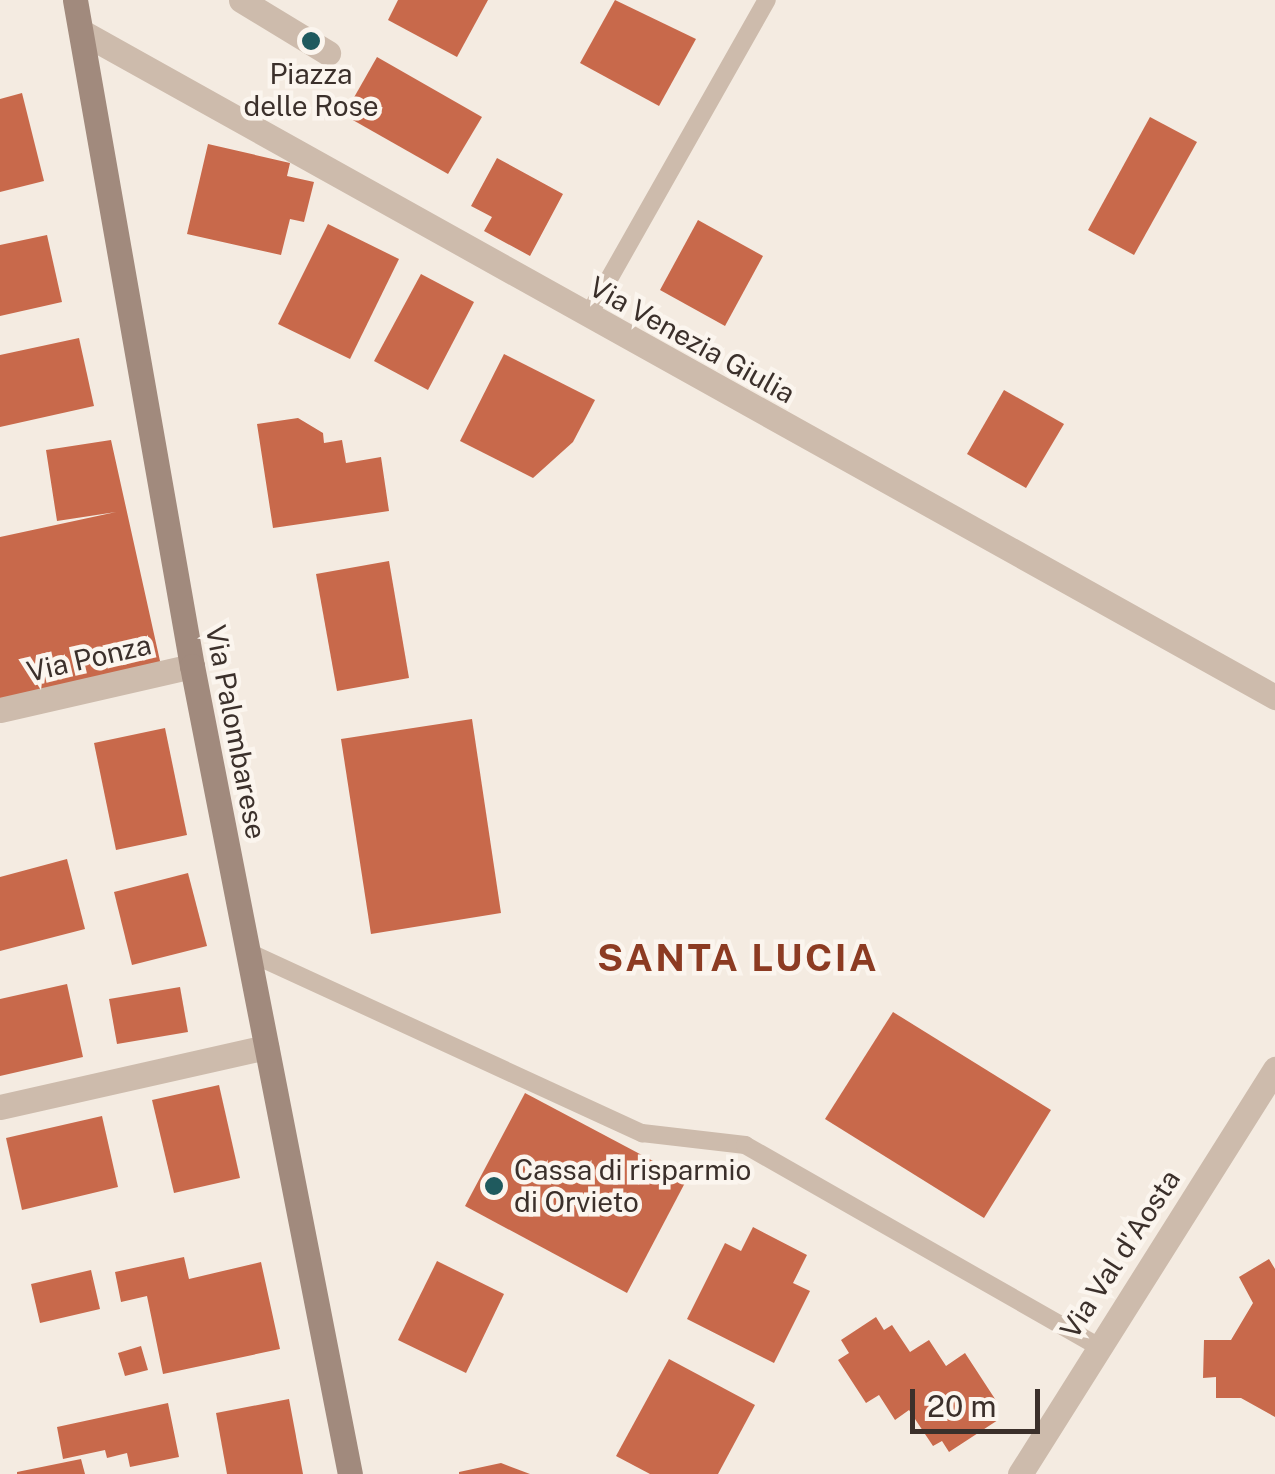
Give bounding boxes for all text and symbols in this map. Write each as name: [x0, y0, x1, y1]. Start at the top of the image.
marker: Piazza delle Rose: [300, 30, 322, 52]
place label: Piazza delle Rose: [243, 57, 379, 123]
street label: Via Venezia Giulia: [583, 269, 801, 411]
street label: Via Palombarese: [199, 622, 273, 842]
street label: Via Ponza: [24, 627, 154, 689]
district label: SANTA LUCIA: [597, 935, 879, 981]
place label: Cassa di risparmio di Orvieto: [514, 1153, 752, 1219]
street label: Via Val d'Aosta: [1053, 1163, 1187, 1345]
marker: Cassa di risparmio di Orvieto: [483, 1175, 505, 1197]
scale bar: [915, 1369, 1045, 1431]
text: 20 m: [927, 1388, 996, 1424]

